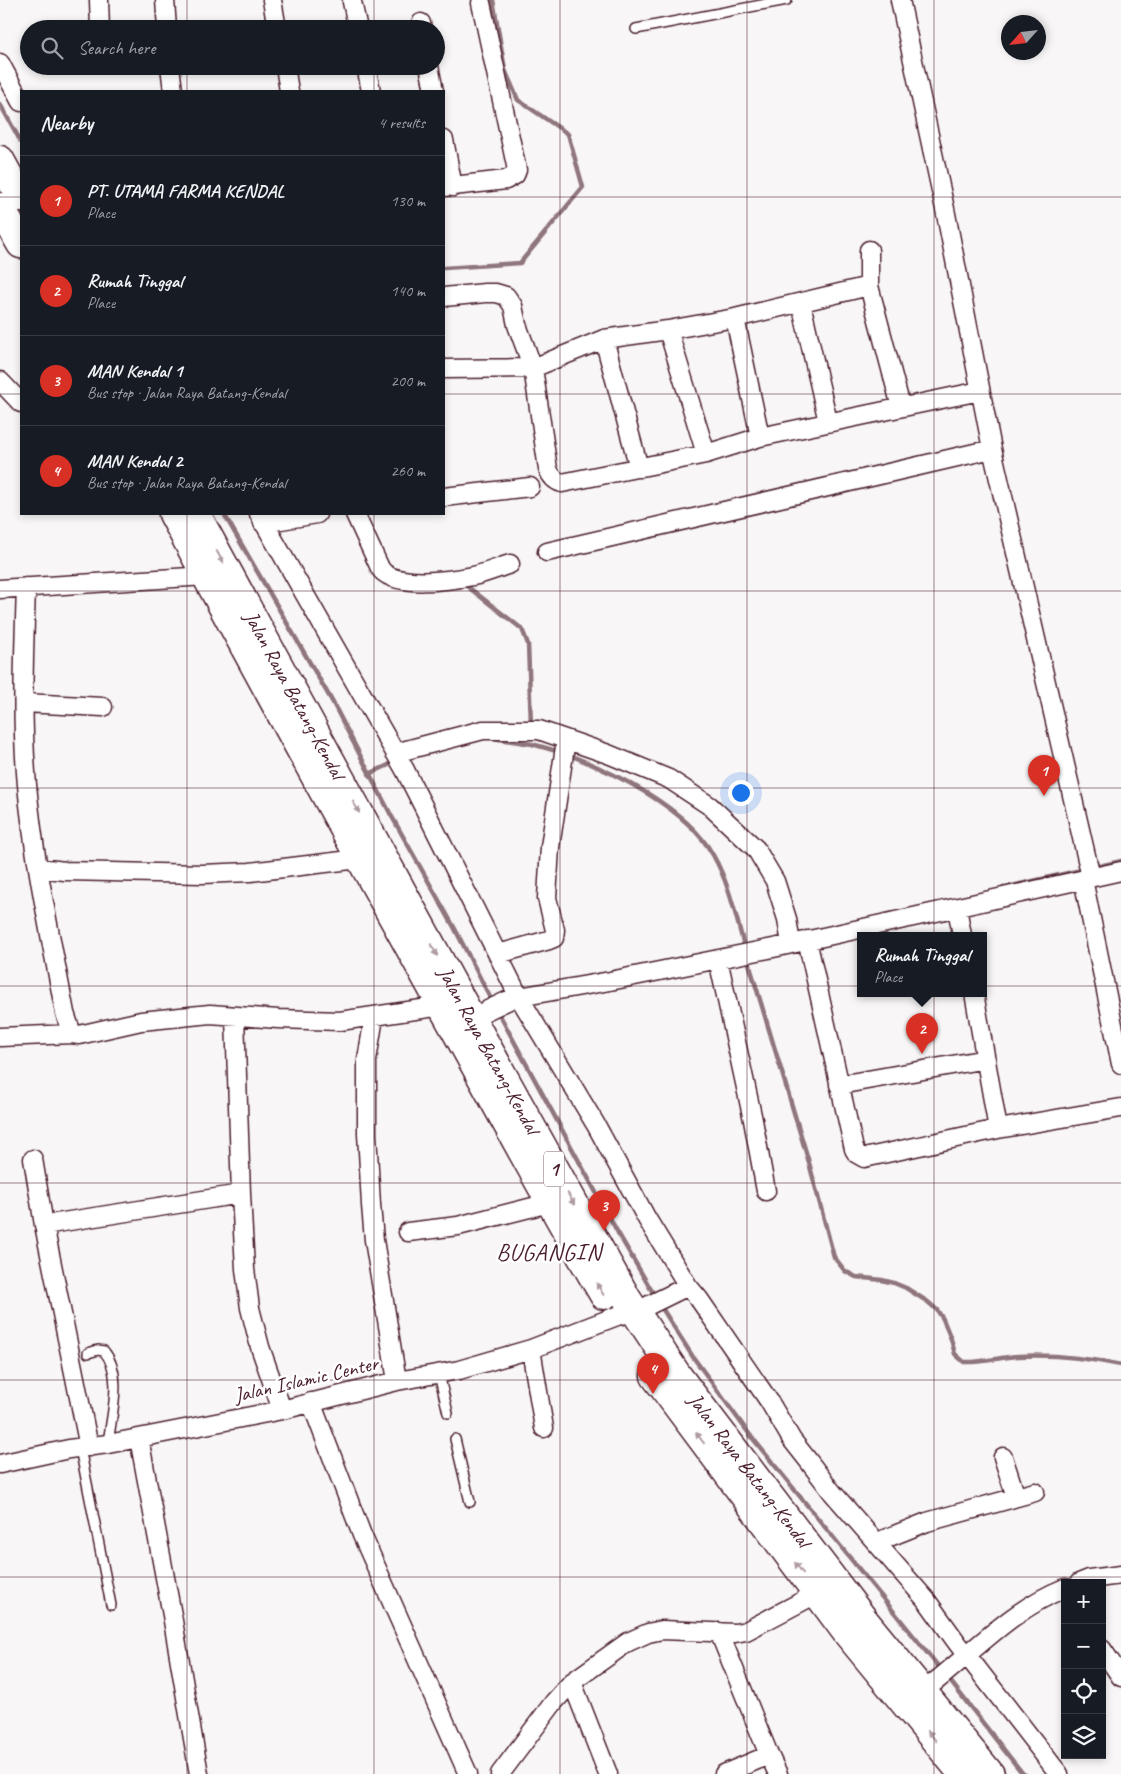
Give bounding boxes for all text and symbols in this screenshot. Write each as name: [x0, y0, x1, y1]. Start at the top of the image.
north arrow: [1001, 15, 1046, 60]
search box: [20, 20, 445, 75]
icon: search: [38, 34, 66, 62]
text: Search here: [78, 36, 155, 60]
text: Nearby: [40, 110, 93, 136]
text: 4 results: [378, 113, 425, 133]
text: PT. UTAMA FARMA KENDAL: [87, 179, 284, 203]
text: 1: [52, 191, 60, 211]
text: 130 m: [391, 191, 425, 211]
text: Place: [87, 203, 115, 223]
text: Rumah Tinggal: [87, 269, 183, 293]
text: 2: [52, 281, 60, 301]
text: 140 m: [391, 281, 425, 301]
text: Place: [87, 293, 115, 313]
text: MAN Kendal 1: [87, 359, 182, 383]
text: 3: [52, 371, 60, 391]
text: 200 m: [391, 371, 425, 391]
text: Bus stop · Jalan Raya Batang-Kendal: [87, 383, 286, 403]
text: MAN Kendal 2: [87, 449, 182, 473]
text: 4: [52, 461, 60, 481]
text: 260 m: [391, 461, 425, 481]
text: Bus stop · Jalan Raya Batang-Kendal: [87, 473, 286, 493]
one-way arrow: [216, 549, 224, 564]
street label: Jalan Raya Batang-Kendal: [238, 606, 353, 786]
pin: 1: [1028, 755, 1060, 796]
your location: [728, 780, 754, 806]
one-way arrow: [352, 800, 360, 814]
popup: [857, 932, 987, 997]
one-way arrow: [429, 943, 438, 956]
text: Rumah Tinggal: [874, 943, 970, 967]
street label: Jalan Raya Batang-Kendal: [432, 961, 547, 1141]
text: Place: [874, 967, 902, 987]
pin: 2: [906, 1013, 938, 1054]
road number: 1: [544, 1152, 564, 1186]
pin: 3: [588, 1190, 620, 1231]
one-way arrow: [567, 1192, 575, 1207]
district label: BUGANGIN: [496, 1237, 604, 1267]
one-way arrow: [596, 1282, 605, 1295]
street label: Jalan Islamic Center: [231, 1349, 382, 1408]
pin: 4: [637, 1353, 669, 1394]
street label: Jalan Raya Batang-Kendal: [682, 1387, 819, 1555]
one-way arrow: [695, 1432, 706, 1445]
one-way arrow: [793, 1562, 804, 1575]
map controls: [1061, 1579, 1106, 1759]
button: +: [1061, 1579, 1106, 1624]
button: −: [1061, 1624, 1106, 1669]
button: locate: [1061, 1669, 1106, 1714]
button: layers: [1061, 1714, 1106, 1759]
one-way arrow: [927, 1730, 938, 1743]

